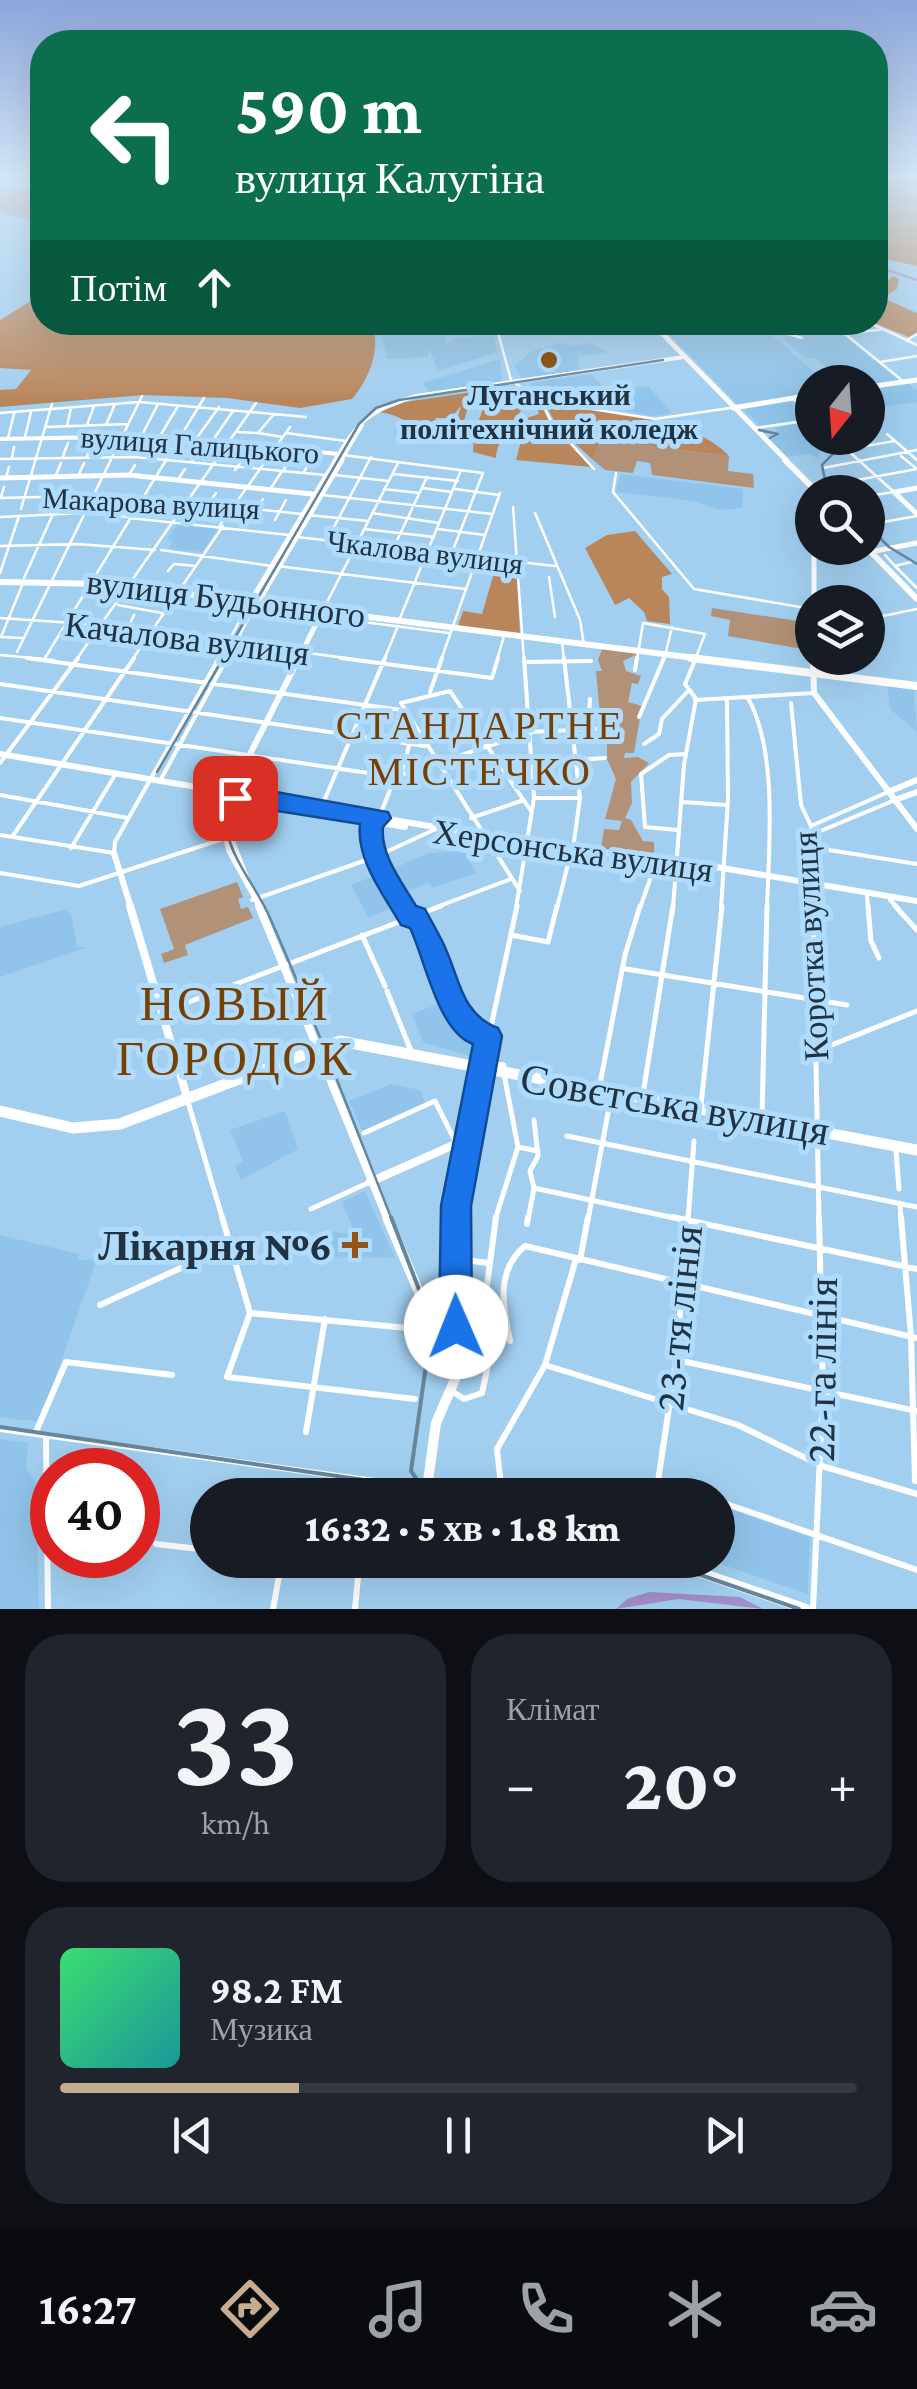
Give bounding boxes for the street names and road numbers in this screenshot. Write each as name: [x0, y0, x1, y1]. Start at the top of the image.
street label: вулиця Галицького: [80, 420, 320, 470]
street label: Макарова вулиця: [41, 481, 261, 525]
street label: Чкалова вулиця: [325, 524, 525, 580]
street label: вулиця Будьонного: [84, 563, 368, 635]
street label: Качалова вулиця: [63, 605, 311, 673]
street label: Херсонська вулиця: [430, 812, 716, 890]
street label: Коротка вулиця: [786, 830, 836, 1062]
street label: Совєтська вулиця: [517, 1054, 833, 1154]
street label: 23-тя лінія: [645, 1223, 711, 1413]
street label: 22-га лінія: [796, 1277, 846, 1463]

